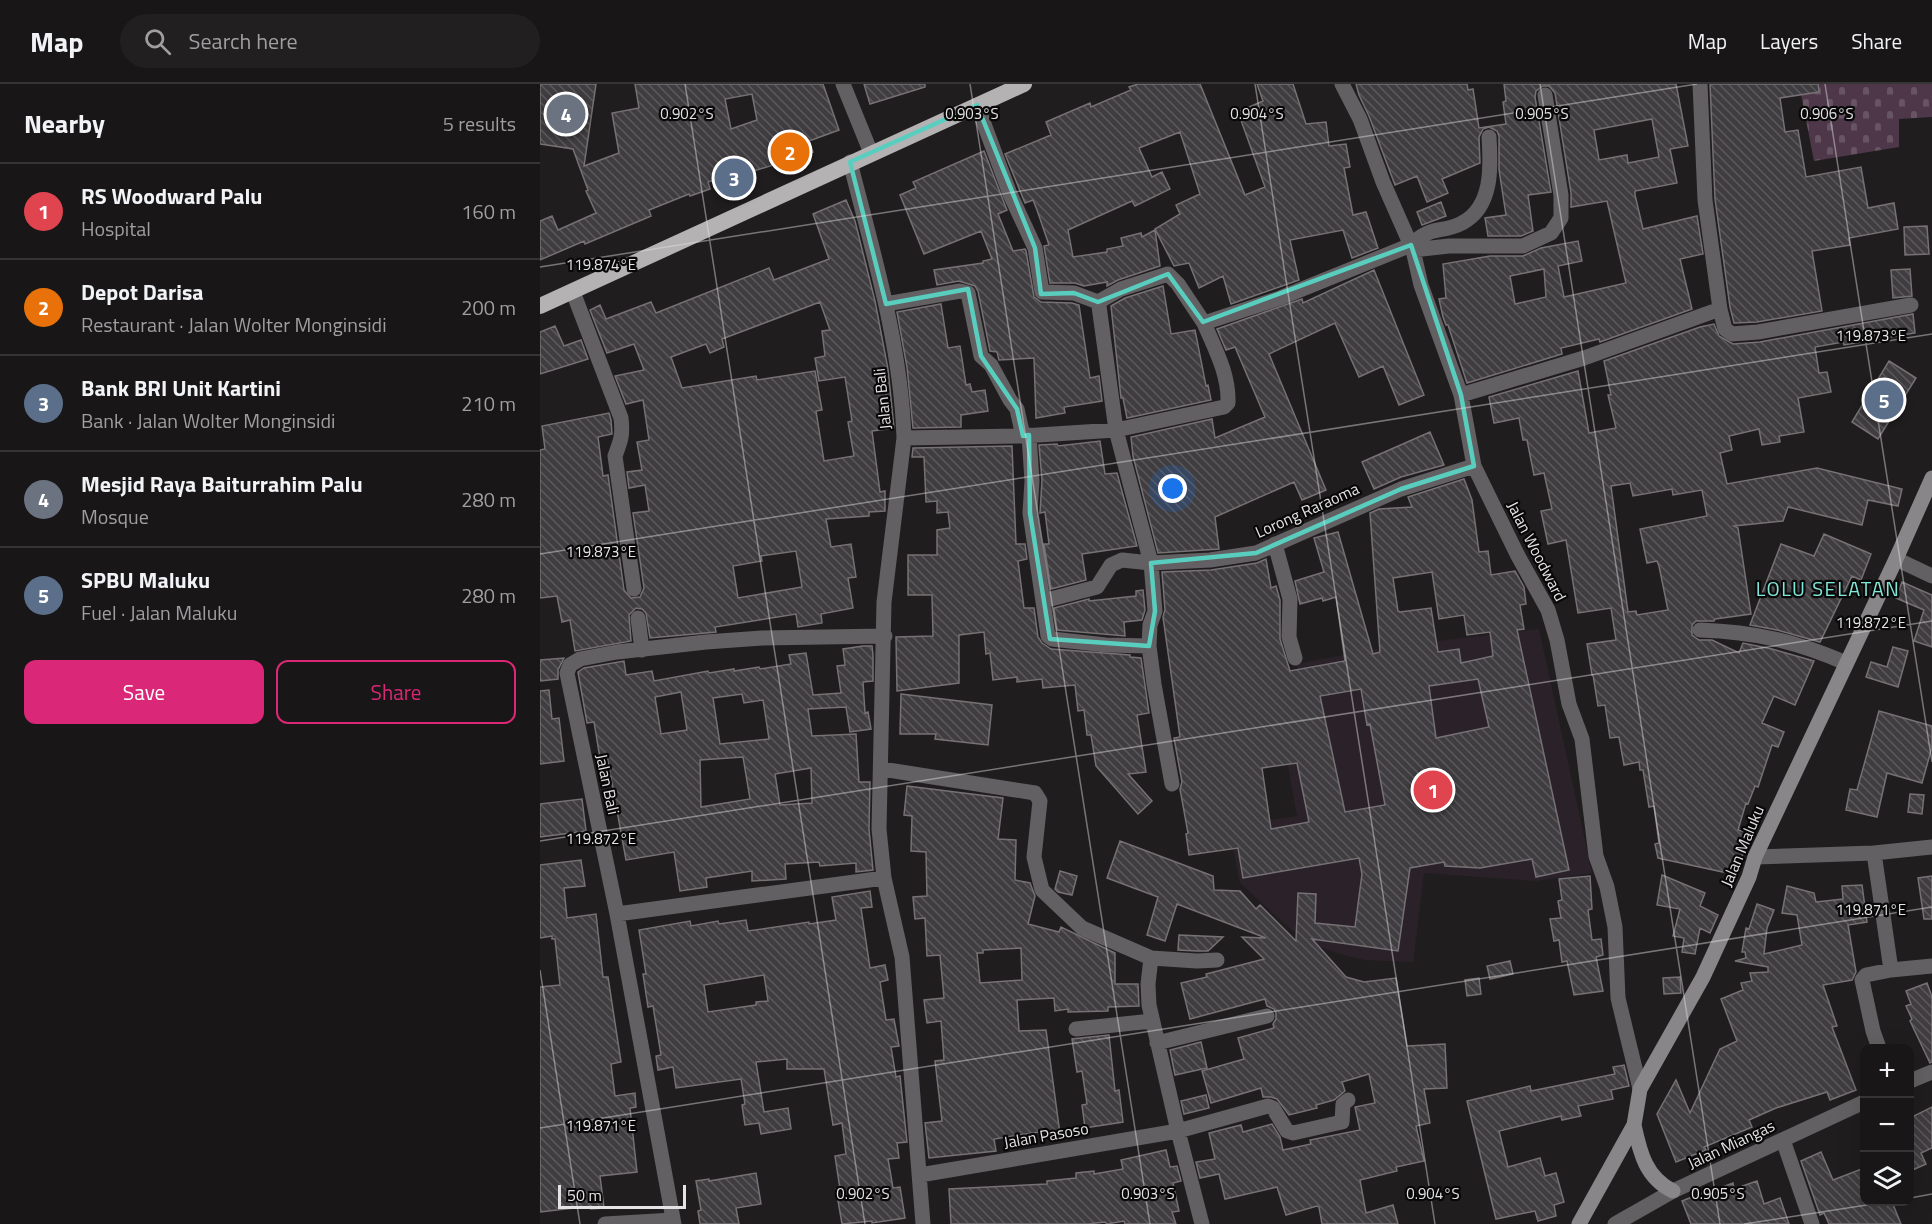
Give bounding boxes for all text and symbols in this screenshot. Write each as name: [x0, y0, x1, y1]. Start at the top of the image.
search box: [120, 14, 540, 68]
text: Map: [30, 20, 84, 63]
text: Search here: [189, 24, 298, 58]
icon: search: [141, 25, 174, 58]
text: Map: [1688, 25, 1727, 57]
text: Layers: [1760, 25, 1818, 57]
text: Share: [1851, 25, 1902, 57]
pin: 4: [546, 92, 586, 136]
text: 0.902°S: [660, 102, 714, 125]
text: 0.903°S: [945, 102, 999, 125]
text: 0.904°S: [1230, 102, 1284, 125]
text: 0.905°S: [1515, 102, 1569, 125]
text: 0.906°S: [1800, 102, 1854, 125]
text: Nearby: [24, 104, 105, 143]
text: 5 results: [443, 108, 516, 139]
pin: 2: [770, 130, 810, 174]
pin: 3: [714, 156, 754, 200]
text: RS Woodward Palu: [81, 179, 263, 213]
text: 1: [38, 196, 49, 227]
text: 160 m: [461, 196, 516, 227]
text: Hospital: [81, 213, 151, 244]
text: 119.874°E: [566, 253, 636, 276]
text: Depot Darisa: [81, 275, 204, 309]
text: 2: [38, 292, 49, 323]
text: 200 m: [461, 292, 516, 323]
text: Restaurant · Jalan Wolter Monginsidi: [81, 309, 387, 340]
text: 119.873°E: [1836, 324, 1906, 347]
street label: Jalan Bali: [867, 367, 897, 431]
text: Bank BRI Unit Kartini: [81, 371, 281, 405]
pin: 5: [1864, 378, 1904, 422]
text: 3: [38, 388, 49, 419]
text: 210 m: [461, 388, 516, 419]
text: Bank · Jalan Wolter Monginsidi: [81, 405, 335, 436]
text: Mesjid Raya Baiturrahim Palu: [81, 467, 363, 501]
your location: [1158, 474, 1187, 503]
street label: Lorong Raraoma: [1251, 476, 1363, 544]
text: 4: [38, 484, 49, 515]
text: 280 m: [461, 484, 516, 515]
street label: Jalan Woodward: [1501, 497, 1573, 605]
text: Mosque: [81, 501, 149, 532]
text: 119.873°E: [566, 540, 636, 563]
text: SPBU Maluku: [81, 563, 210, 597]
district label: LOLU SELATAN: [1756, 573, 1900, 604]
text: 5: [38, 580, 49, 611]
text: 280 m: [461, 580, 516, 611]
text: Fuel · Jalan Maluku: [81, 597, 237, 628]
text: 119.872°E: [1836, 611, 1906, 634]
button: Save: [24, 660, 264, 724]
button: Share: [276, 660, 516, 724]
street label: Jalan Bali: [590, 751, 626, 817]
pin: 1: [1414, 768, 1452, 812]
street label: Jalan Maluku: [1714, 802, 1770, 890]
text: 119.872°E: [566, 827, 636, 850]
text: 119.871°E: [1836, 898, 1906, 921]
map controls: [1860, 1044, 1914, 1206]
button: +: [1860, 1044, 1914, 1098]
button: −: [1860, 1098, 1914, 1152]
street label: Jalan Miangas: [1683, 1113, 1779, 1175]
text: 119.871°E: [566, 1114, 636, 1137]
street label: Jalan Pasoso: [1002, 1116, 1090, 1154]
button: layers: [1860, 1152, 1914, 1206]
scale bar: [558, 1182, 686, 1210]
text: 0.902°S: [836, 1182, 890, 1205]
text: 0.903°S: [1121, 1182, 1175, 1205]
text: 0.904°S: [1406, 1182, 1460, 1205]
text: 0.905°S: [1691, 1182, 1745, 1205]
text: 50 m: [567, 1183, 602, 1207]

